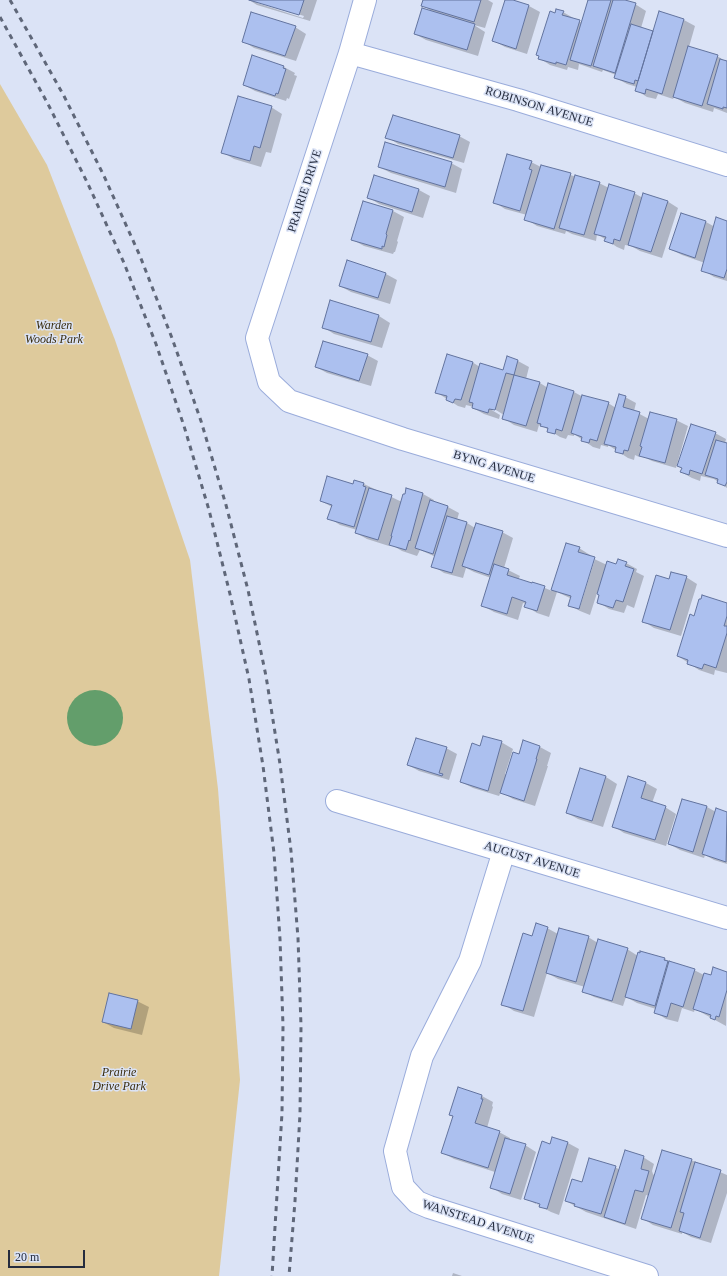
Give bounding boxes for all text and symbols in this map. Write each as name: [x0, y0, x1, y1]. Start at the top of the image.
street label: ROBINSON AVENUE: [483, 84, 595, 130]
street label: PRAIRIE DRIVE: [285, 148, 325, 234]
park label: Warden Woods Park: [25, 319, 83, 347]
street label: BYNG AVENUE: [451, 448, 537, 486]
street label: AUGUST AVENUE: [482, 839, 582, 881]
park label: Prairie Drive Park: [92, 1066, 146, 1094]
street label: WANSTEAD AVENUE: [420, 1197, 536, 1247]
scale bar: [10, 1242, 87, 1268]
text: 20 m: [15, 1250, 39, 1264]

